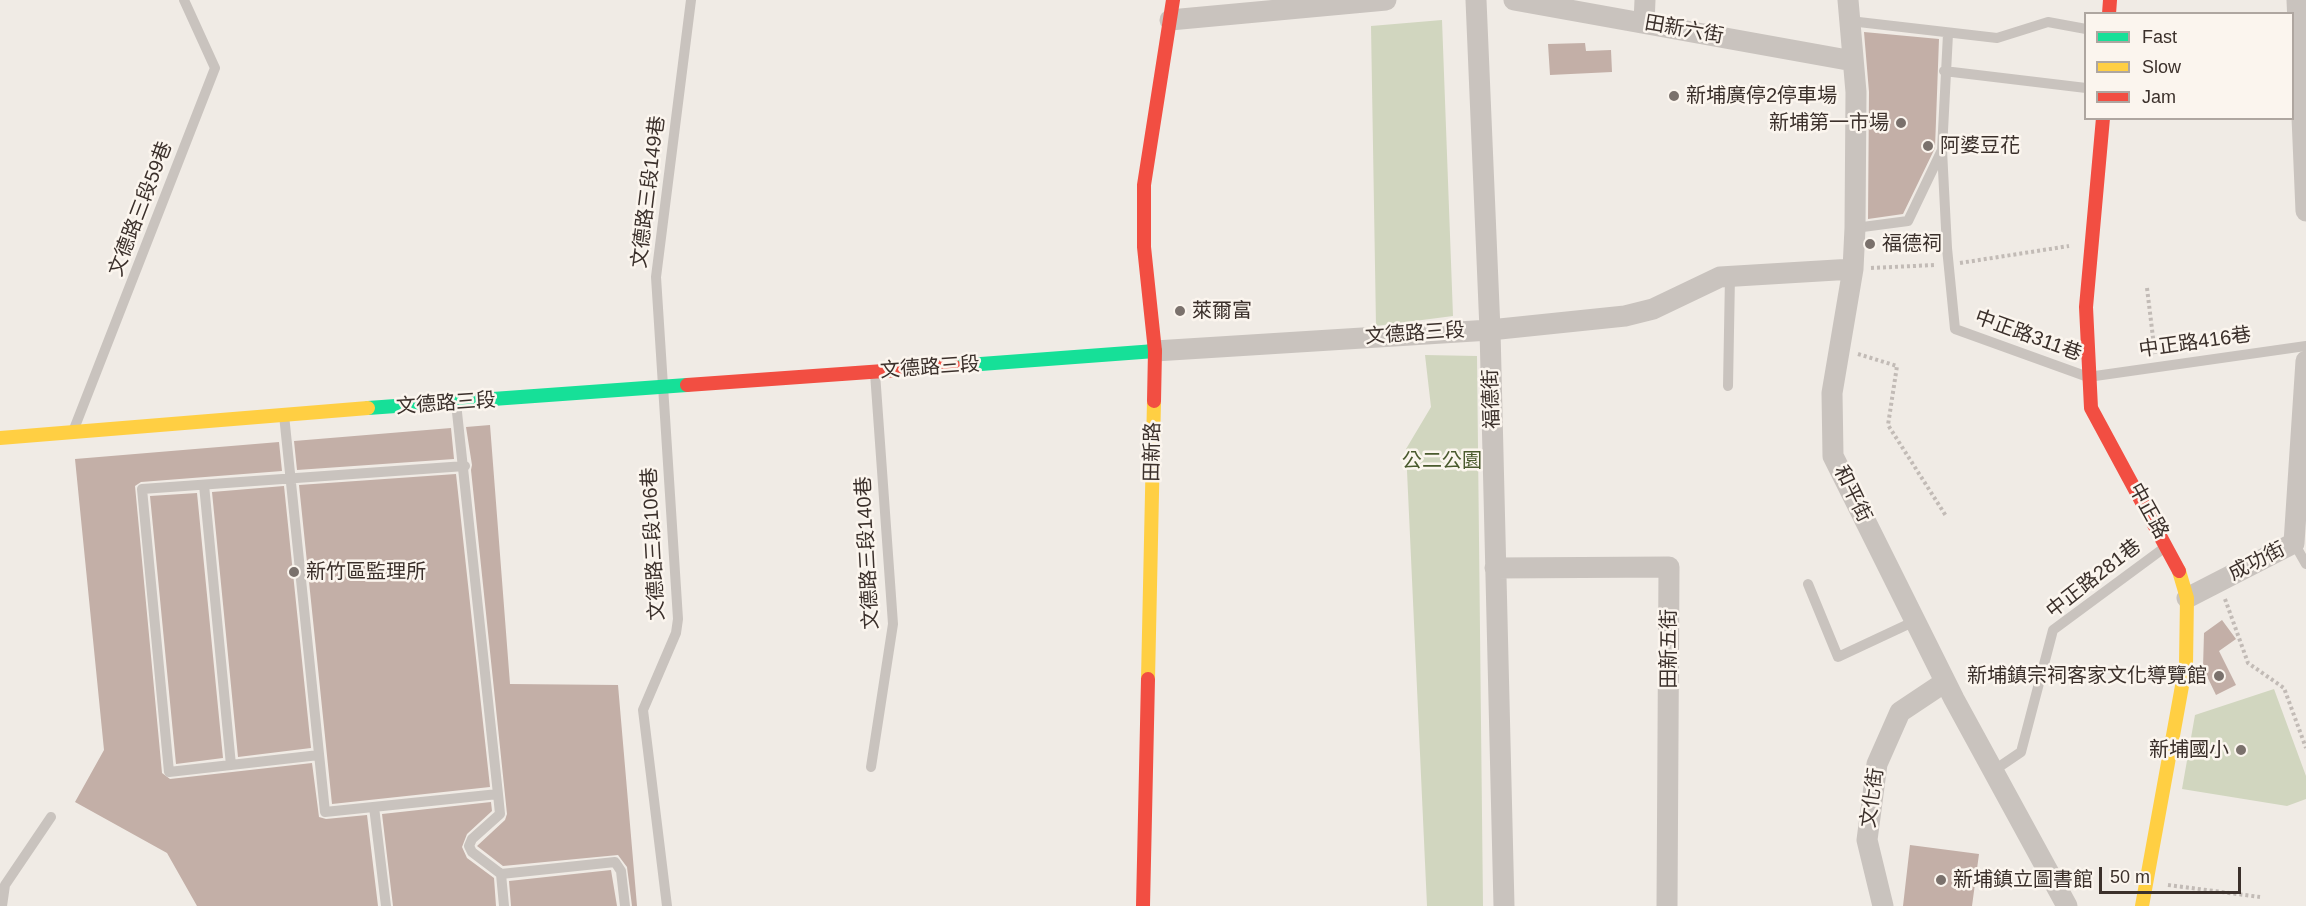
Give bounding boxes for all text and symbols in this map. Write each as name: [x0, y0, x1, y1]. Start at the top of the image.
street label: 田新六街: [1643, 11, 1725, 49]
legend: [2084, 12, 2294, 120]
text: Fast: [2142, 27, 2177, 47]
text: Slow: [2142, 57, 2181, 77]
place label: 新埔廣停2停車場: [1686, 84, 1837, 108]
text: Jam: [2142, 87, 2176, 107]
marker: 新埔廣停2停車場: [1667, 89, 1681, 103]
place label: 新埔第一市場: [1769, 111, 1889, 135]
street label: 文德路三段149巷: [628, 114, 670, 270]
marker: 新埔第一市場: [1894, 116, 1908, 130]
place label: 阿婆豆花: [1940, 134, 2020, 158]
street label: 文德路三段59巷: [104, 138, 178, 280]
marker: 阿婆豆花: [1921, 139, 1935, 153]
place label: 福德祠: [1882, 232, 1942, 256]
marker: 福德祠: [1863, 237, 1877, 251]
place label: 萊爾富: [1192, 299, 1252, 323]
marker: 萊爾富: [1173, 304, 1187, 318]
street label: 中正路311巷: [1971, 306, 2085, 366]
street label: 文德路三段: [1364, 319, 1466, 349]
street label: 中正路416巷: [2137, 323, 2253, 363]
street label: 文德路三段: [879, 353, 981, 383]
street label: 福德街: [1479, 369, 1505, 429]
street label: 文德路三段: [395, 389, 497, 419]
street label: 田新路: [1140, 422, 1166, 482]
park label: 公二公園: [1402, 449, 1482, 473]
street label: 和平街: [1828, 462, 1876, 526]
street label: 文德路三段106巷: [638, 467, 670, 621]
street label: 文德路三段140巷: [852, 476, 884, 630]
street label: 中正路: [2123, 479, 2173, 543]
street label: 中正路281巷: [2042, 535, 2146, 623]
street label: 成功街: [2225, 538, 2289, 586]
place label: 新竹區監理所: [306, 560, 426, 584]
marker: 新竹區監理所: [287, 565, 301, 579]
street label: 田新五街: [1657, 609, 1681, 689]
place label: 新埔鎮宗祠客家文化導覽館: [1967, 664, 2207, 688]
marker: 新埔鎮宗祠客家文化導覽館: [2212, 669, 2226, 683]
place label: 新埔國小: [2149, 738, 2229, 762]
marker: 新埔國小: [2234, 743, 2248, 757]
street label: 文化街: [1857, 767, 1889, 829]
scale bar: [2102, 855, 2244, 893]
text: 50 m: [2110, 867, 2150, 887]
place label: 新埔鎮立圖書館: [1953, 868, 2093, 892]
marker: 新埔鎮立圖書館: [1934, 873, 1948, 887]

